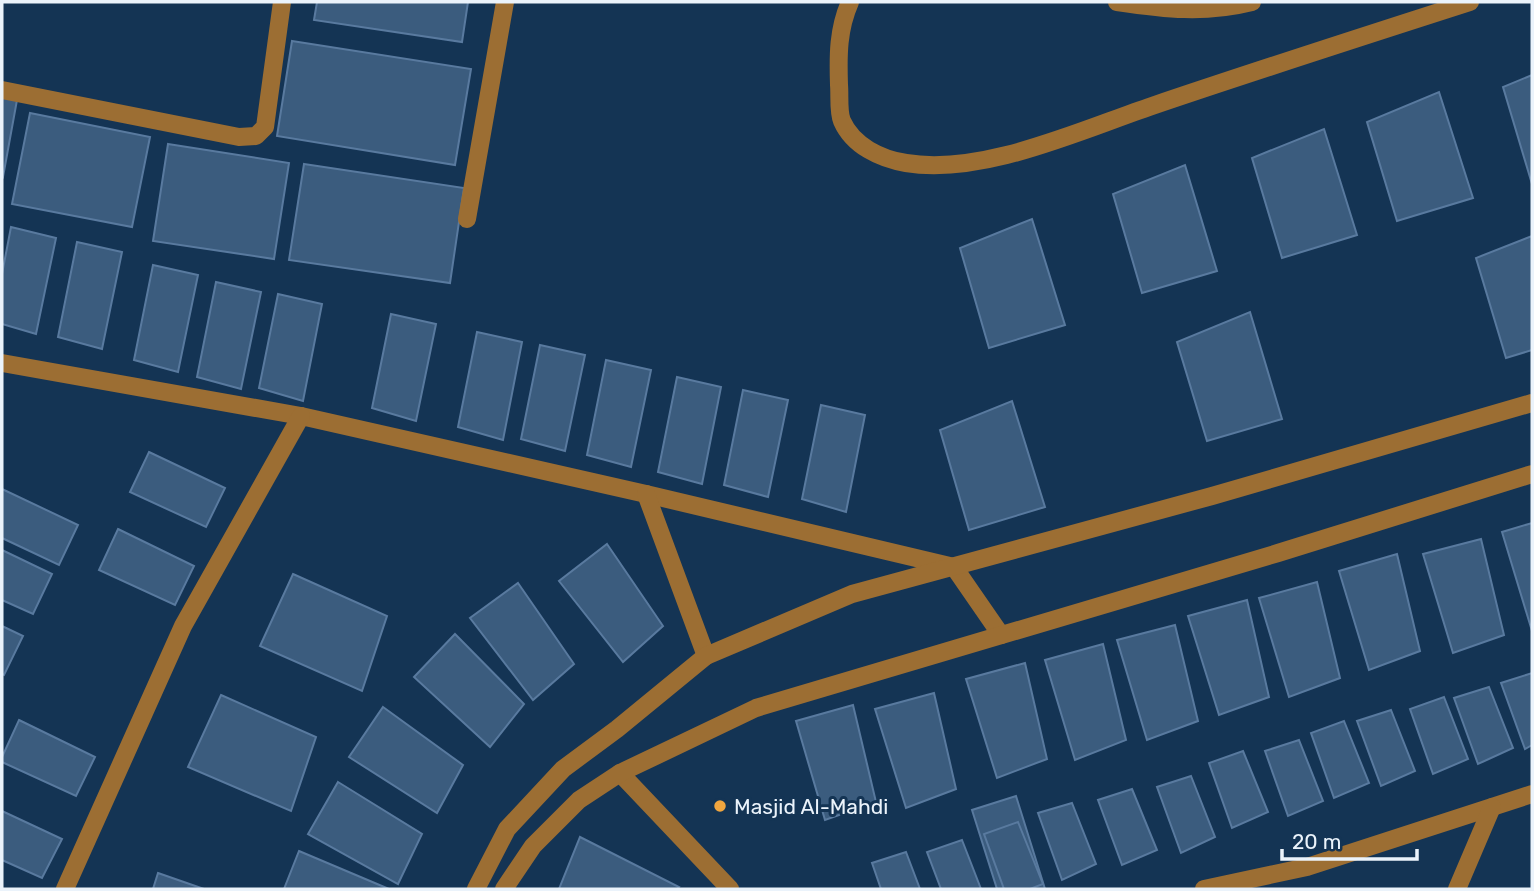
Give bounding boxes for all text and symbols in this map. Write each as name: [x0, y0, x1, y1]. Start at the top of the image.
place label: Masjid Al-Mahdi: [734, 794, 888, 819]
marker: Masjid Al-Mahdi: [712, 798, 728, 814]
scale bar: [1282, 818, 1417, 862]
text: 20 m: [1292, 829, 1341, 854]

